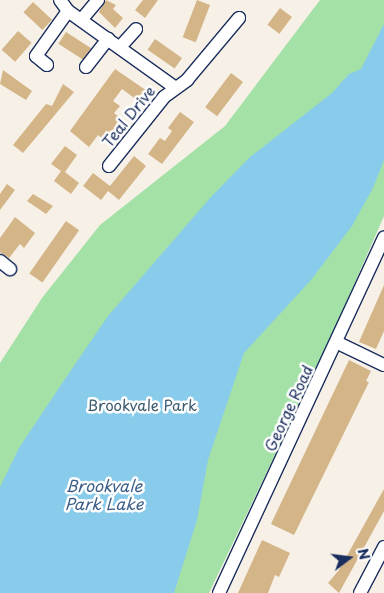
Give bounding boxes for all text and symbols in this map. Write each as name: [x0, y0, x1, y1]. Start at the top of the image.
street label: Teal Drive: [98, 82, 158, 150]
street label: George Road: [260, 362, 316, 454]
park label: Brookvale Park: [87, 396, 197, 414]
water label: Brookvale Park Lake: [65, 475, 143, 513]
north arrow: [324, 533, 374, 583]
text: N: [352, 546, 376, 562]

